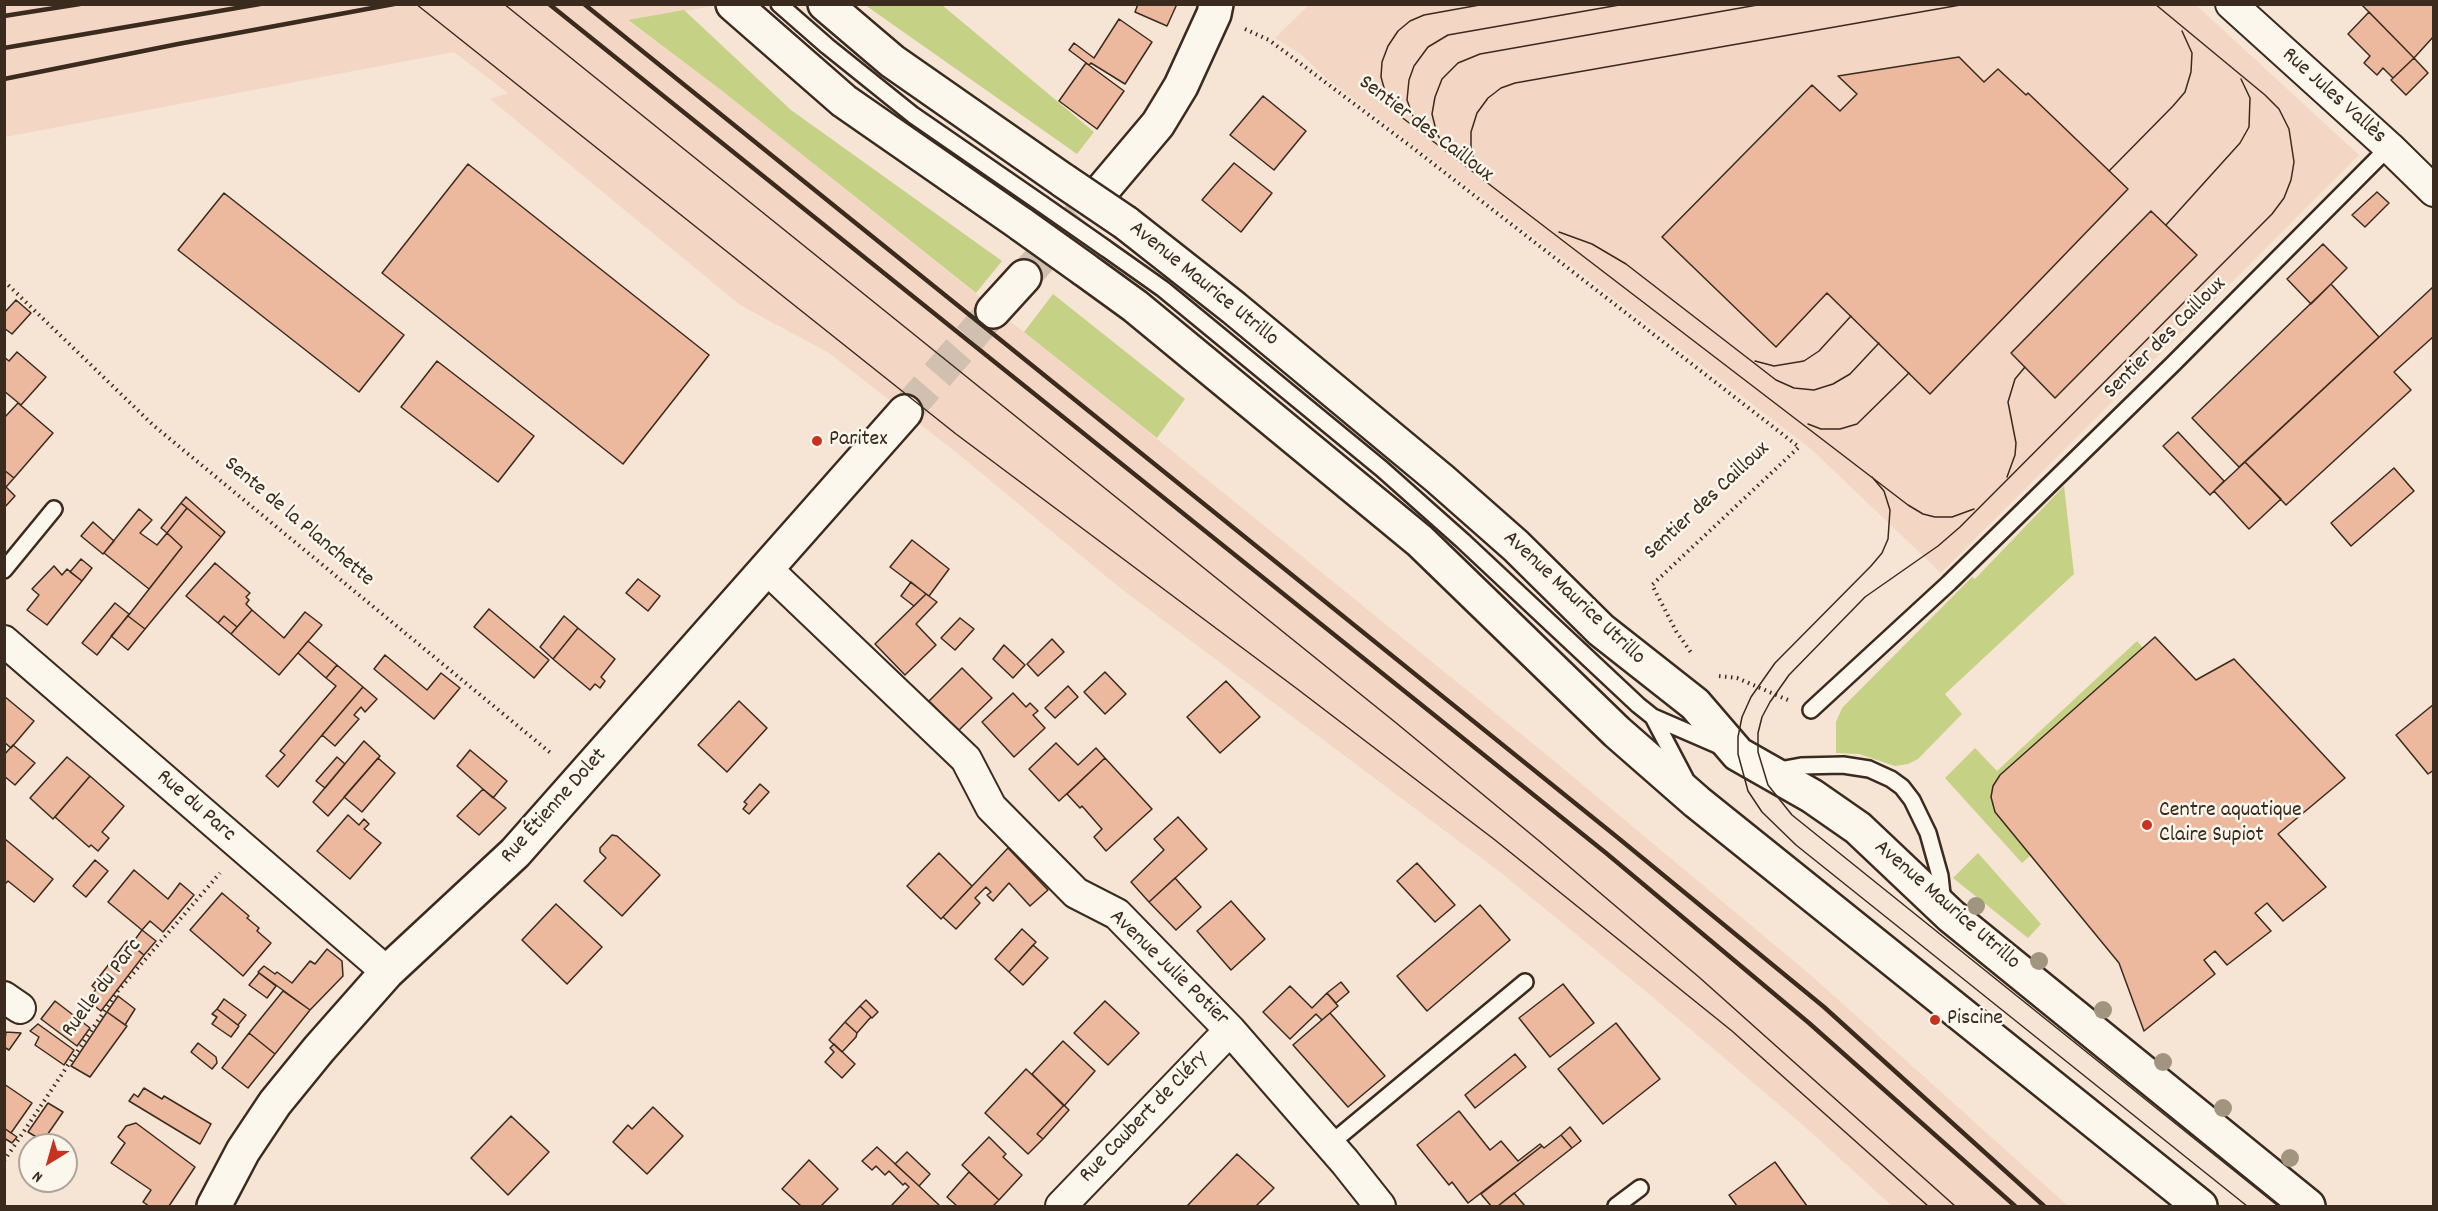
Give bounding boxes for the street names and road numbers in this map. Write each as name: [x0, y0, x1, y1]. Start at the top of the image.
street label: Rue Jules Vallès: [2275, 43, 2391, 151]
street label: Sentier des Cailloux: [1352, 71, 1498, 189]
street label: Avenue Maurice Utrillo: [1123, 217, 1283, 353]
street label: Sentier des Cailloux: [2099, 272, 2233, 406]
street label: Sentier des Cailloux: [1640, 437, 1776, 567]
street label: Sente de la Planchette: [217, 452, 379, 594]
street label: Avenue Maurice Utrillo: [1496, 526, 1650, 672]
street label: Rue Étienne Dolet: [496, 744, 614, 870]
street label: Rue du Parc: [150, 765, 240, 849]
street label: Avenue Maurice Utrillo: [1868, 835, 2024, 977]
street label: Avenue Julie Potier: [1103, 905, 1233, 1033]
street label: Ruelle du Parc: [57, 934, 149, 1044]
street label: Rue Caubert de Cléry: [1075, 1046, 1215, 1190]

